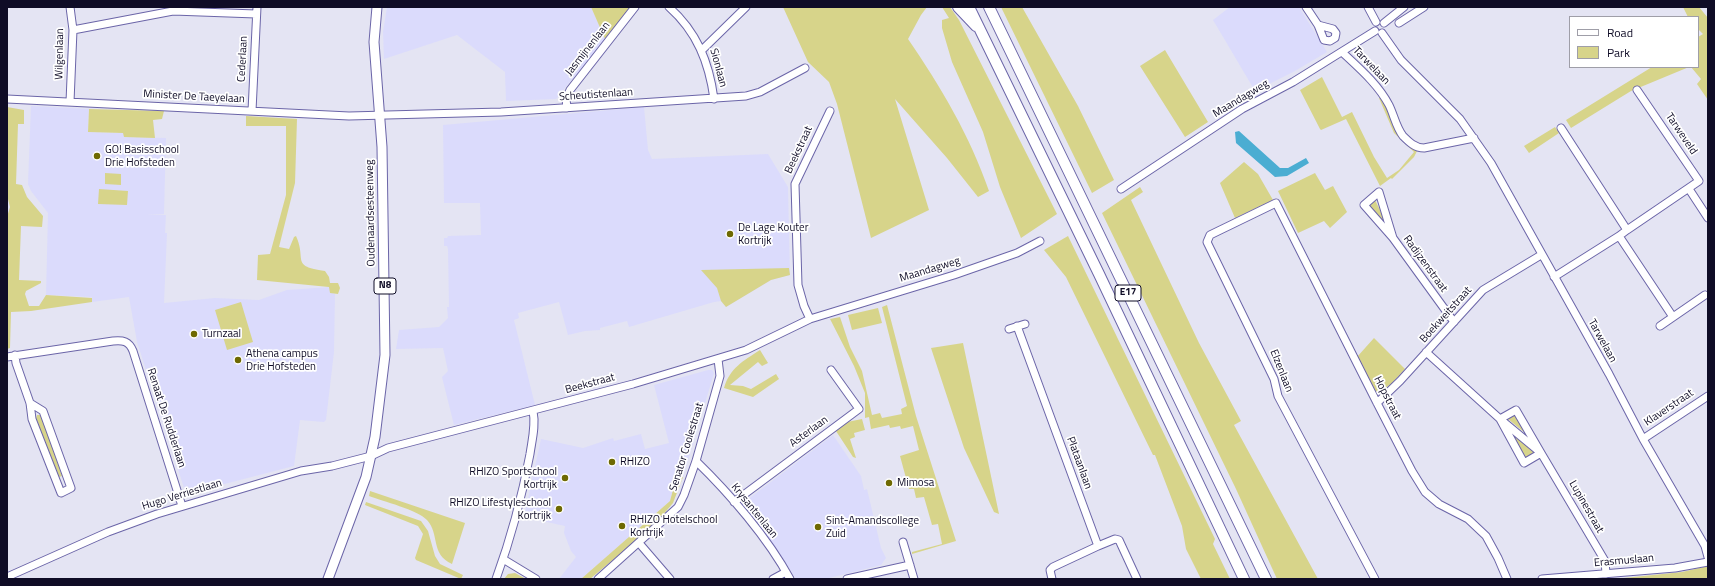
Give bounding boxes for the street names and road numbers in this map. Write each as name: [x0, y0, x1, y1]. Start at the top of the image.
street label: Jasmijnenlaan: [563, 19, 613, 79]
street label: Wilgenlaan: [53, 28, 67, 80]
street label: Cederlaan: [235, 36, 251, 82]
street label: Tarwelaan: [1350, 44, 1392, 88]
street label: Sionlaan: [707, 47, 729, 89]
street label: Maandagweg: [1211, 77, 1271, 121]
street label: Scheutistenlaan: [559, 86, 633, 104]
street label: Minister De Taeyelaan: [143, 88, 245, 106]
street label: Tarweveld: [1662, 111, 1700, 157]
street label: Beekstraat: [782, 124, 816, 176]
street label: Oudenaardsesteenweg: [363, 159, 379, 267]
street label: Radijzenstraat: [1400, 233, 1450, 295]
street label: Maandagweg: [898, 255, 962, 285]
road number: N8: [374, 278, 396, 294]
street label: Boekweitstraat: [1417, 284, 1475, 346]
road number: E17: [1115, 285, 1141, 301]
street label: Tarwelaan: [1585, 317, 1619, 365]
street label: Elzenlaan: [1267, 348, 1295, 394]
street label: Renaat De Rudderlaan: [144, 367, 188, 469]
street label: Beekstraat: [564, 371, 616, 397]
street label: Hopstraat: [1371, 374, 1403, 422]
street label: Klaverstraat: [1642, 387, 1696, 429]
street label: Senator Coolestraat: [667, 401, 707, 493]
street label: Asterlaan: [787, 414, 831, 450]
street label: Plataanlaan: [1063, 435, 1095, 491]
street label: Hugo Verriestlaan: [140, 477, 224, 513]
street label: Lupinestraat: [1566, 478, 1606, 536]
street label: Krysantenlaan: [728, 481, 780, 541]
street label: Erasmuslaan: [1593, 552, 1655, 570]

